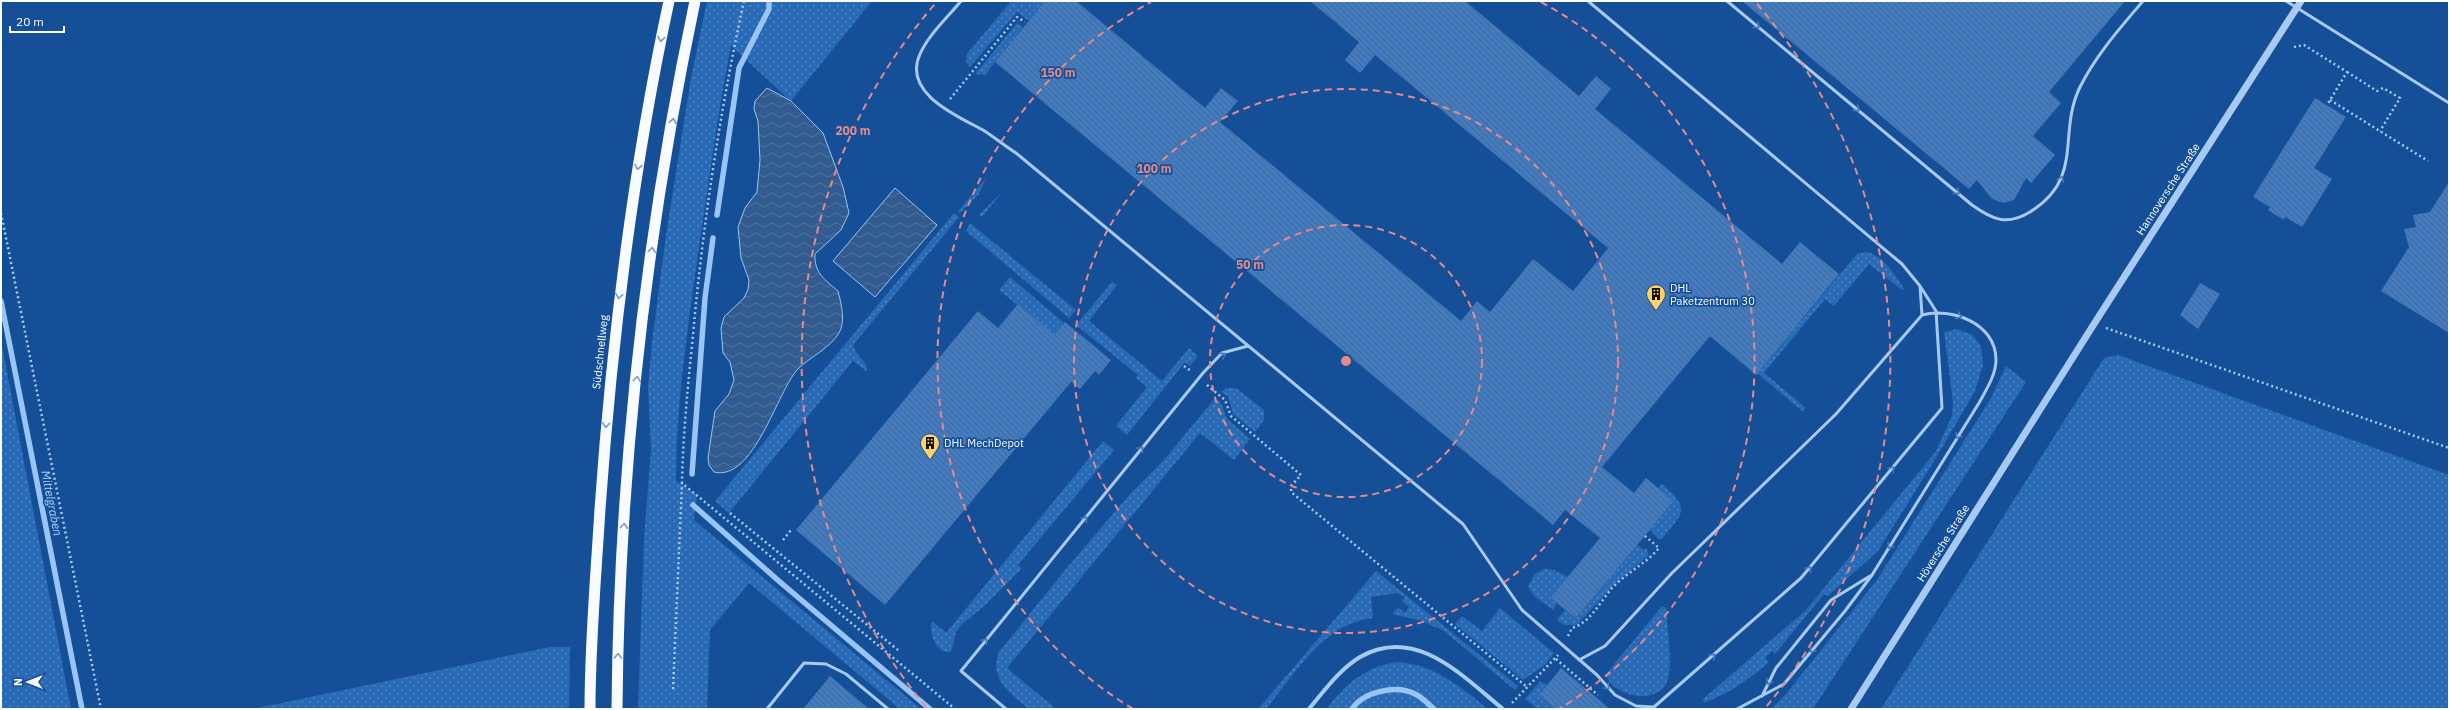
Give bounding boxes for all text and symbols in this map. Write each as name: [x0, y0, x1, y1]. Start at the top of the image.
scale bar: [10, 8, 64, 34]
text: 20 m: [16, 14, 44, 29]
one-way arrow: [1753, 21, 1760, 28]
one-way arrow: [657, 36, 666, 42]
text: 150 m: [1040, 65, 1076, 80]
one-way arrow: [1852, 105, 1860, 112]
one-way arrow: [668, 118, 677, 124]
text: 200 m: [835, 123, 871, 138]
street label: Hannoversche Straße: [2133, 140, 2203, 238]
text: 100 m: [1136, 161, 1172, 176]
one-way arrow: [635, 164, 643, 170]
one-way arrow: [2057, 176, 2065, 183]
one-way arrow: [1952, 188, 1960, 195]
one-way arrow: [647, 246, 656, 253]
text: 50 m: [1236, 257, 1264, 272]
place label: DHL Paketzentrum 30: [1670, 281, 1755, 308]
building icon: DHL Paketzentrum 30: [1645, 283, 1667, 311]
one-way arrow: [615, 293, 624, 299]
one-way arrow: [1956, 312, 1963, 320]
street label: Südschnellweg: [589, 314, 611, 390]
one-way arrow: [1219, 352, 1226, 359]
centre of rings: [1339, 354, 1353, 368]
one-way arrow: [632, 376, 641, 382]
one-way arrow: [601, 422, 610, 428]
building icon: DHL MechDepot: [919, 432, 941, 460]
one-way arrow: [1956, 432, 1963, 439]
place label: DHL MechDepot: [944, 436, 1024, 450]
one-way arrow: [1137, 447, 1144, 454]
one-way arrow: [1887, 466, 1894, 474]
water label: Mittelgraben: [38, 469, 66, 537]
street label: Höversche Straße: [1914, 502, 1972, 584]
one-way arrow: [1080, 516, 1087, 523]
one-way arrow: [619, 523, 628, 529]
one-way arrow: [1887, 542, 1894, 549]
one-way arrow: [1804, 566, 1811, 574]
one-way arrow: [981, 639, 988, 646]
one-way arrow: [1809, 646, 1816, 653]
one-way arrow: [614, 653, 623, 659]
one-way arrow: [1708, 654, 1715, 661]
north arrow: [8, 662, 48, 702]
text: N: [11, 678, 25, 686]
one-way arrow: [1766, 678, 1774, 686]
one-way arrow: [1603, 682, 1610, 690]

